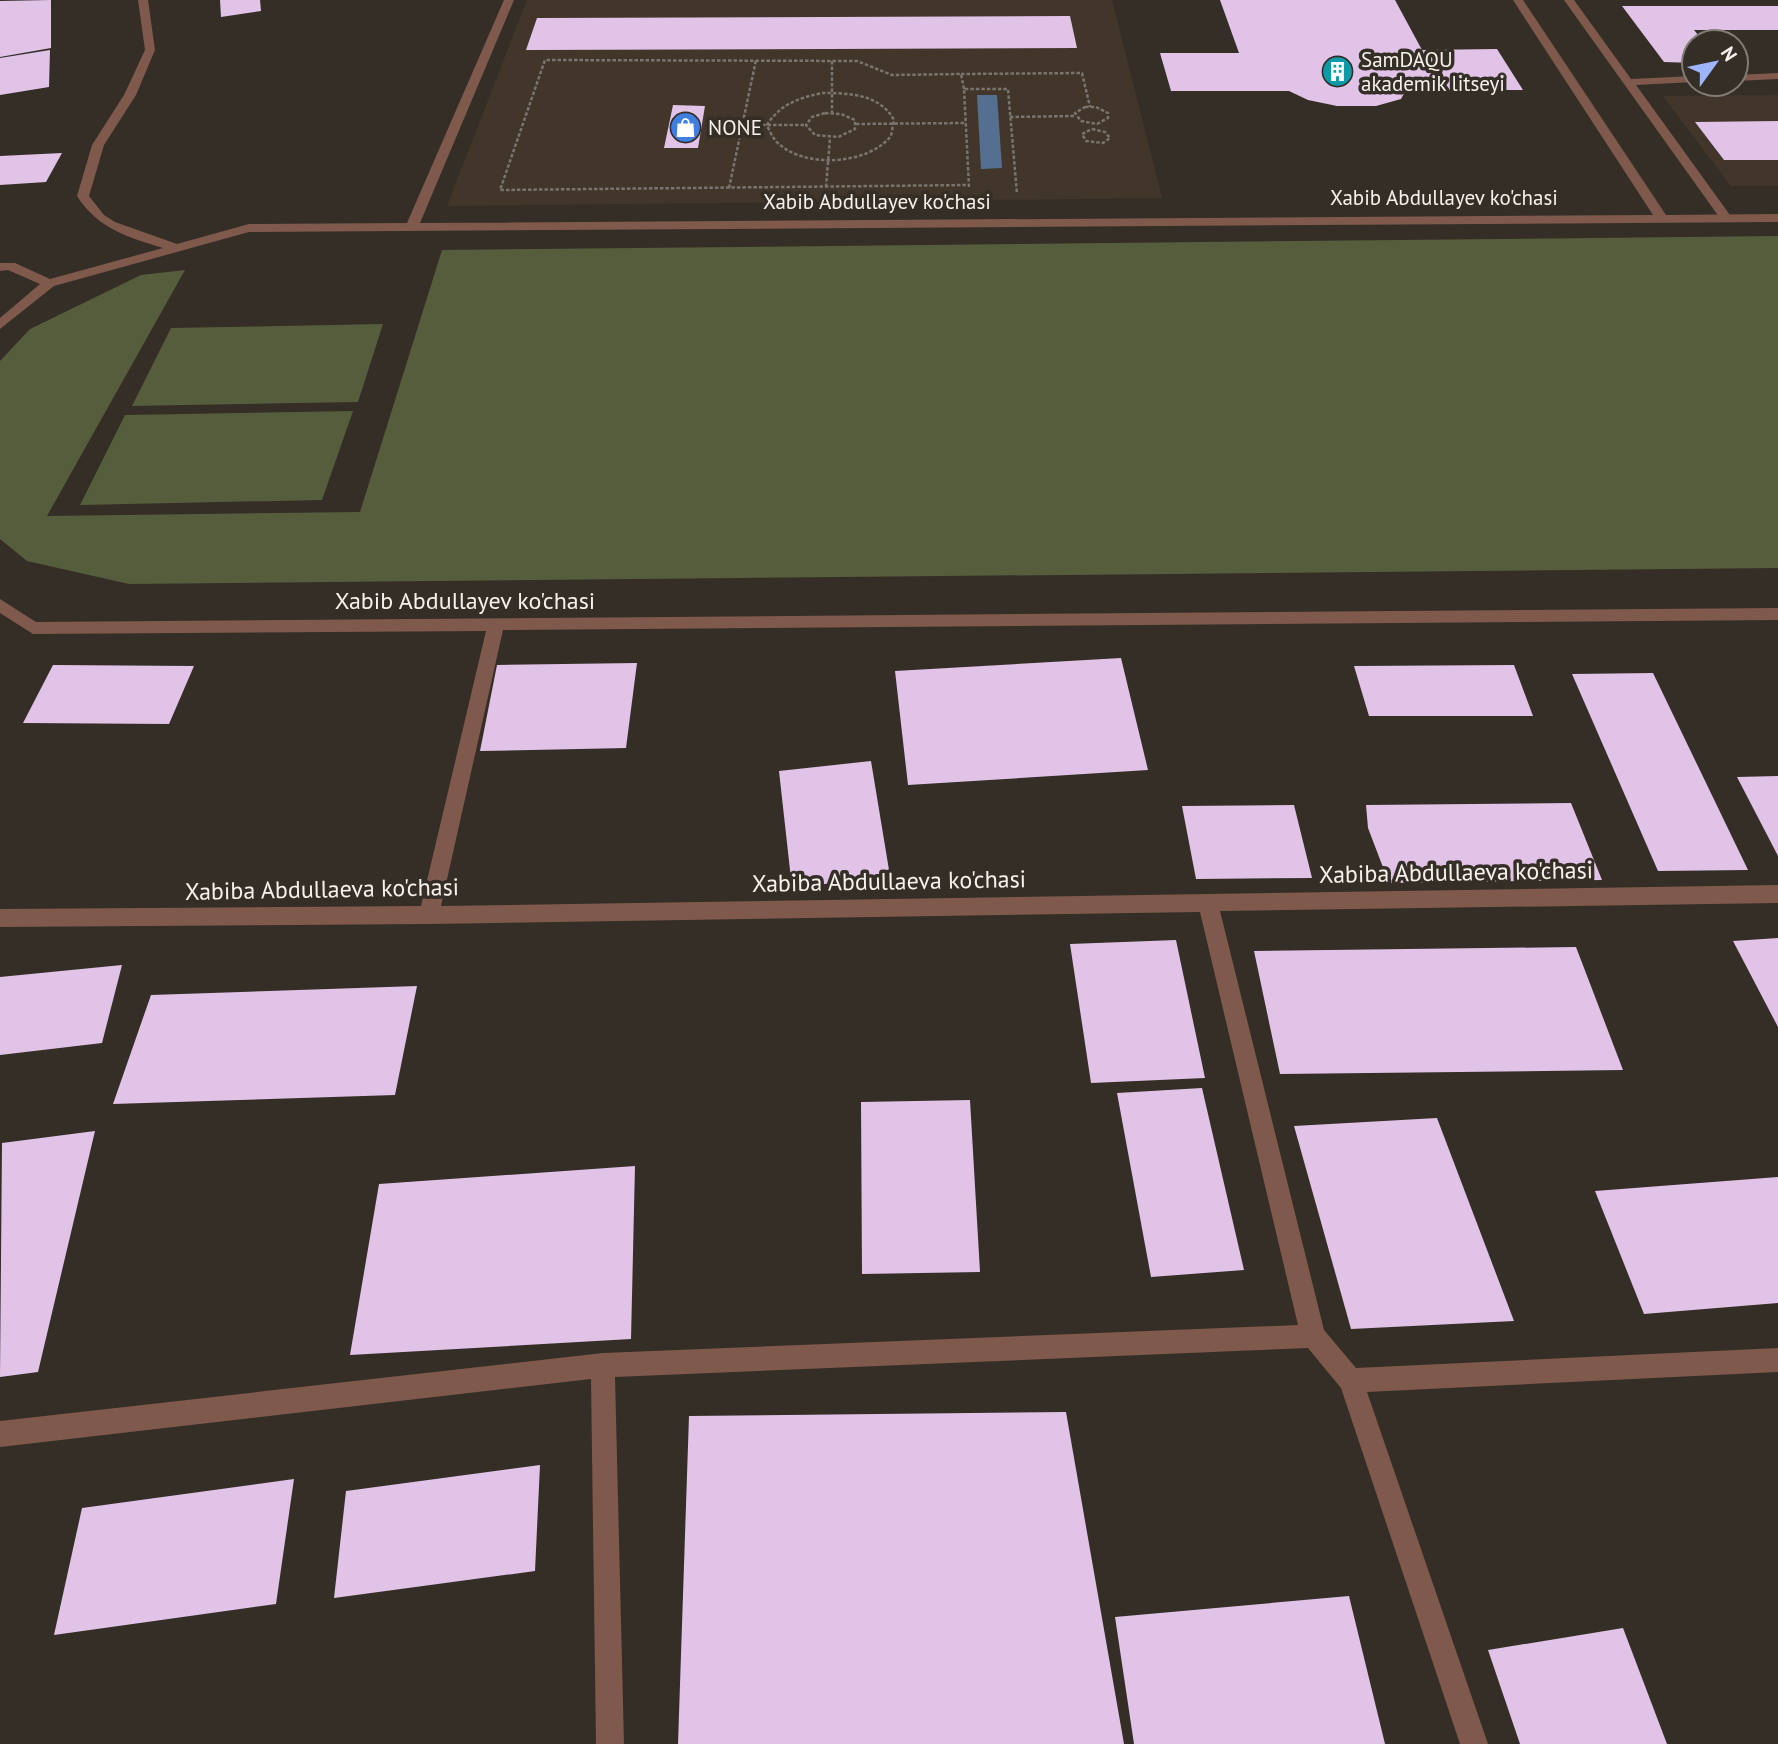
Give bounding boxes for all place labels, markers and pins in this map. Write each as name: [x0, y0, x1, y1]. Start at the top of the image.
place label: SamDAQU akademik litseyi: [1361, 46, 1505, 97]
building icon: SamDAQU akademik litseyi: [1321, 54, 1355, 88]
shop icon: NONE: [668, 110, 702, 144]
place label: NONE: [708, 114, 762, 141]

